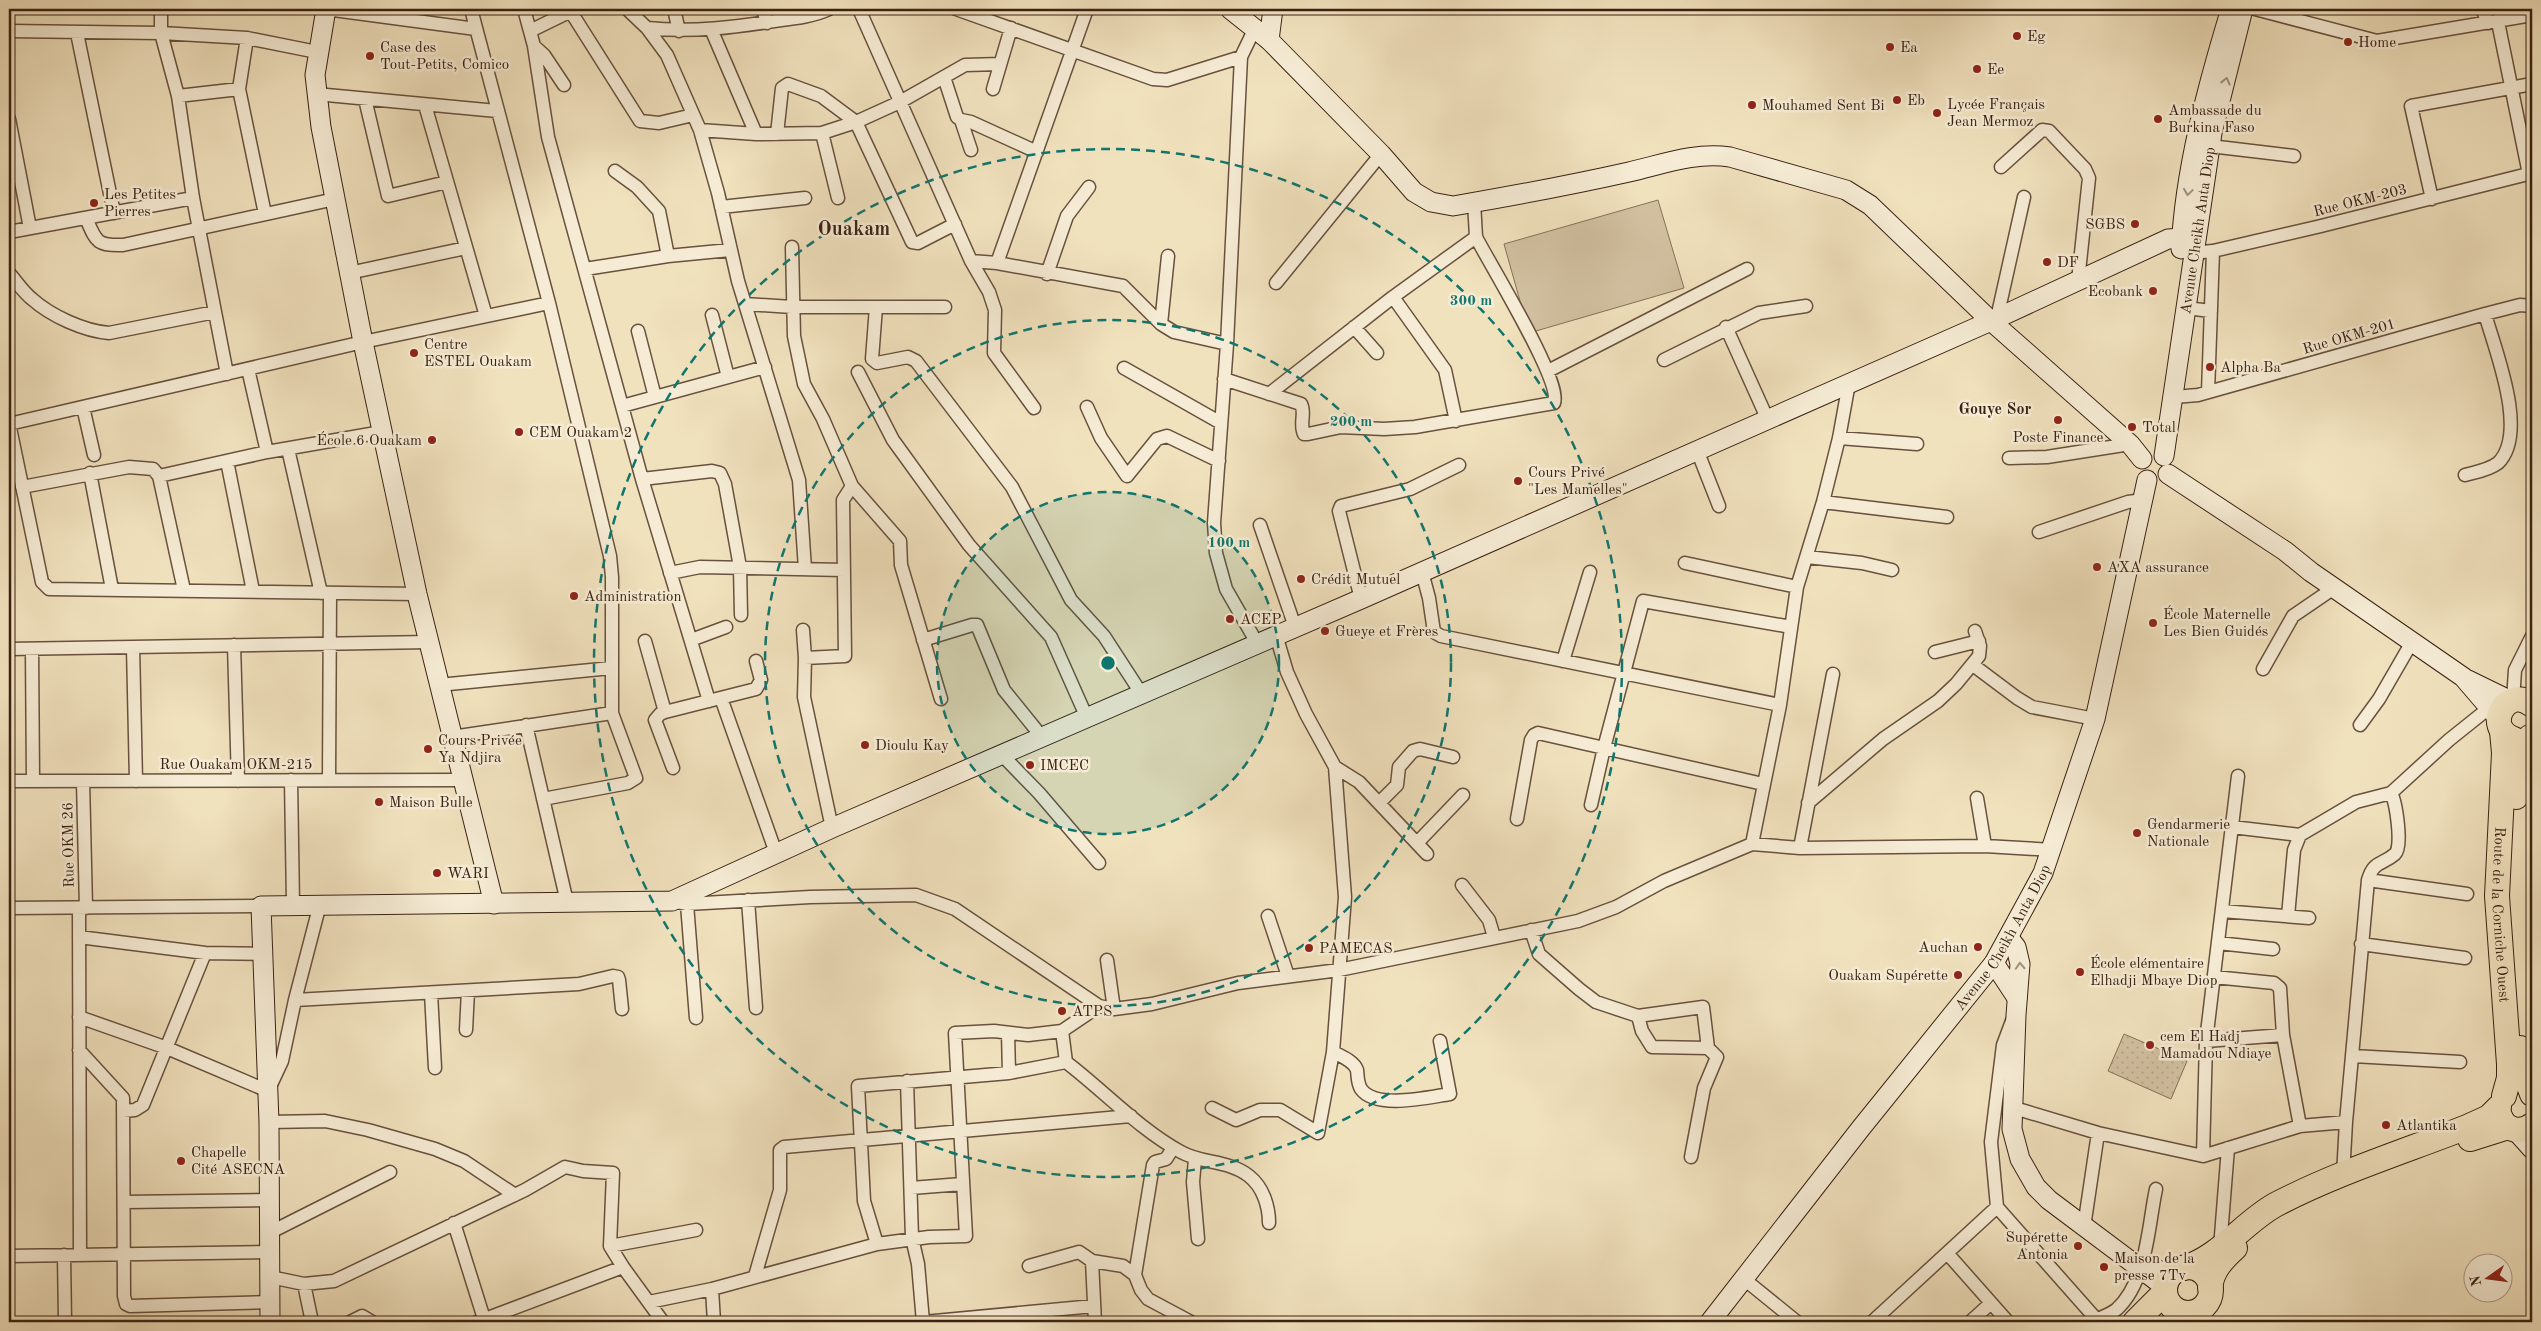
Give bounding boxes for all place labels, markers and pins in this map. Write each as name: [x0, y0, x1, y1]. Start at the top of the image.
marker: Eg: [2011, 30, 2023, 42]
place label: Eg: [2027, 30, 2045, 45]
marker: Home: [2342, 36, 2354, 48]
place label: Home: [2358, 36, 2396, 51]
place label: Case des Tout-Petits, Comico: [380, 41, 509, 73]
marker: Ea: [1884, 41, 1896, 53]
place label: Ea: [1900, 41, 1918, 56]
marker: Case des Tout-Petits, Comico: [364, 50, 376, 62]
marker: Ee: [1971, 63, 1983, 75]
place label: Ee: [1987, 63, 2004, 78]
marker: Eb: [1891, 94, 1903, 106]
place label: Eb: [1907, 94, 1925, 109]
place label: Lycée Français Jean Mermoz: [1947, 98, 2045, 130]
marker: Mouhamed Sent Bi: [1746, 99, 1758, 111]
place label: Mouhamed Sent Bi: [1762, 99, 1885, 114]
place label: Ambassade du Burkina Faso: [2168, 104, 2262, 136]
marker: Lycée Français Jean Mermoz: [1931, 107, 1943, 119]
marker: Ambassade du Burkina Faso: [2152, 113, 2164, 125]
place label: Les Petites Pierres: [104, 188, 176, 220]
marker: Les Petites Pierres: [88, 197, 100, 209]
place label: SGBS: [2085, 218, 2125, 233]
marker: SGBS: [2129, 218, 2141, 230]
marker: DF: [2041, 256, 2053, 268]
place label: DF: [2057, 256, 2079, 271]
place label: Ecobank: [2088, 285, 2143, 300]
marker: Ecobank: [2147, 285, 2159, 297]
place label: Centre ESTEL Ouakam: [424, 338, 532, 370]
marker: Centre ESTEL Ouakam: [408, 347, 420, 359]
marker: Alpha Ba: [2204, 361, 2216, 373]
place label: Alpha Ba: [2220, 361, 2281, 376]
marker: Poste Finance: [2052, 414, 2064, 426]
marker: Total: [2126, 421, 2138, 433]
place label: Total: [2142, 421, 2176, 436]
marker: CEM Ouakam 2: [513, 426, 525, 438]
place label: CEM Ouakam 2: [529, 426, 632, 441]
place label: École 6 Ouakam: [317, 431, 422, 449]
place label: Poste Finance: [2013, 431, 2104, 446]
marker: École 6 Ouakam: [426, 434, 438, 446]
place label: Cours Privé "Les Mamelles": [1528, 466, 1628, 498]
marker: Cours Privé "Les Mamelles": [1512, 475, 1524, 487]
marker: AXA assurance: [2091, 561, 2103, 573]
place label: AXA assurance: [2107, 561, 2209, 576]
marker: Crédit Mutuel: [1295, 573, 1307, 585]
place label: Crédit Mutuel: [1311, 573, 1400, 588]
marker: Administration: [568, 590, 580, 602]
place label: Administration: [584, 590, 682, 605]
place label: École Maternelle Les Bien Guidés: [2163, 605, 2271, 640]
marker: ACEP: [1224, 613, 1236, 625]
place label: ACEP: [1240, 613, 1281, 628]
marker: École Maternelle Les Bien Guidés: [2147, 617, 2159, 629]
marker: Gueye et Frères: [1319, 625, 1331, 637]
place label: Gueye et Frères: [1335, 625, 1438, 640]
centre of rings: [1099, 654, 1117, 672]
place label: Cours Privée Ya Ndjira: [438, 734, 522, 766]
marker: Dioulu Kay: [859, 739, 871, 751]
place label: Dioulu Kay: [875, 739, 949, 754]
marker: Cours Privée Ya Ndjira: [422, 743, 434, 755]
marker: IMCEC: [1024, 759, 1036, 771]
place label: IMCEC: [1040, 759, 1089, 774]
marker: Maison Bulle: [373, 796, 385, 808]
place label: Maison Bulle: [389, 796, 473, 811]
place label: Gendarmerie Nationale: [2147, 818, 2230, 850]
marker: Gendarmerie Nationale: [2131, 827, 2143, 839]
marker: WARI: [431, 867, 443, 879]
place label: WARI: [447, 867, 489, 882]
place label: Auchan: [1918, 941, 1968, 956]
marker: Auchan: [1972, 941, 1984, 953]
marker: PAMECAS: [1303, 942, 1315, 954]
place label: PAMECAS: [1319, 942, 1393, 957]
place label: École elémentaire Elhadji Mbaye Diop: [2090, 954, 2218, 989]
marker: École elémentaire Elhadji Mbaye Diop: [2074, 966, 2086, 978]
place label: Ouakam Supérette: [1828, 969, 1948, 984]
marker: Ouakam Supérette: [1952, 969, 1964, 981]
marker: ATPS: [1056, 1005, 1068, 1017]
place label: ATPS: [1072, 1005, 1112, 1020]
place label: cem El Hadj Mamadou Ndiaye: [2160, 1030, 2272, 1062]
marker: cem El Hadj Mamadou Ndiaye: [2144, 1039, 2156, 1051]
marker: Atlantika: [2380, 1119, 2392, 1131]
place label: Atlantika: [2396, 1119, 2457, 1134]
place label: Chapelle Cité ASECNA: [191, 1146, 286, 1178]
marker: Chapelle Cité ASECNA: [175, 1155, 187, 1167]
place label: Supérette Antonia: [2006, 1231, 2069, 1263]
marker: Supérette Antonia: [2072, 1240, 2084, 1252]
place label: Maison de la presse 7Tv: [2114, 1252, 2195, 1284]
marker: Maison de la presse 7Tv: [2098, 1261, 2110, 1273]

